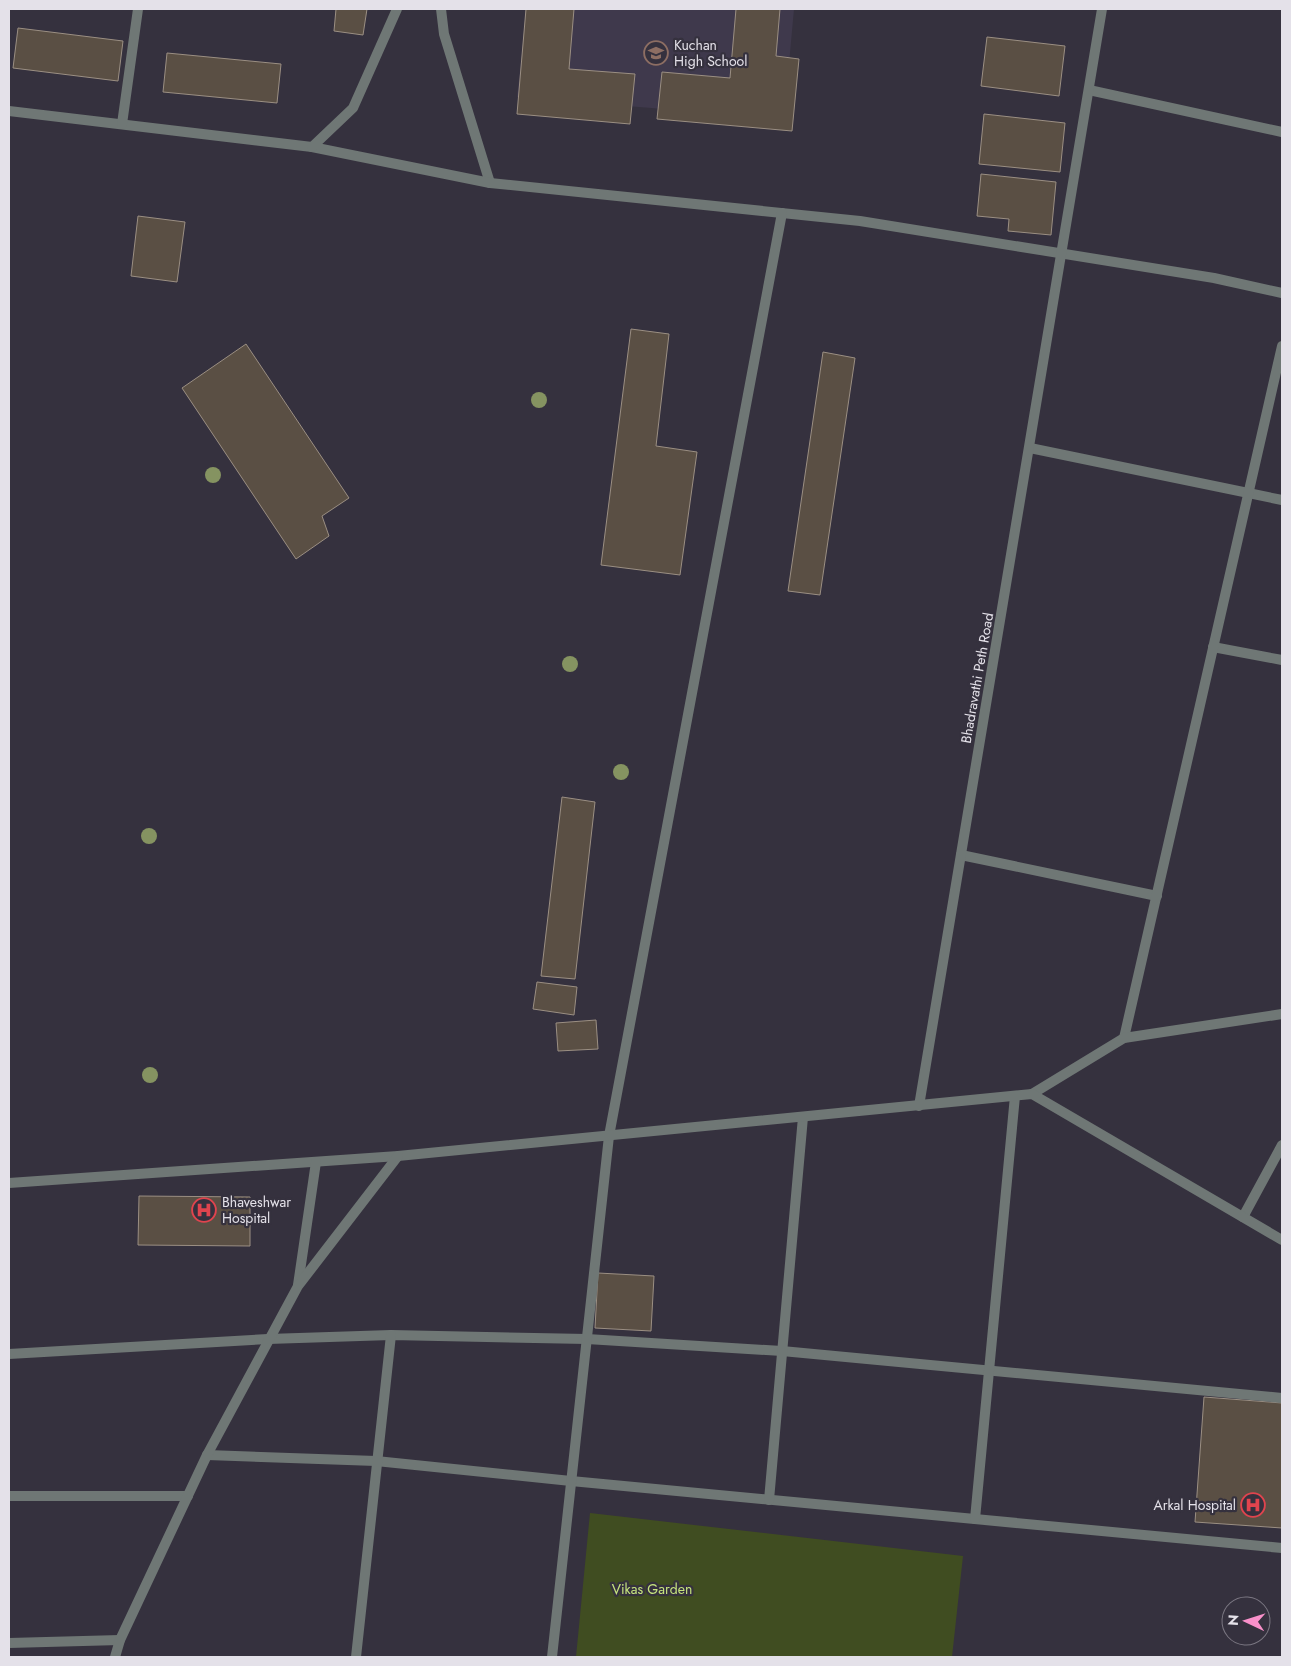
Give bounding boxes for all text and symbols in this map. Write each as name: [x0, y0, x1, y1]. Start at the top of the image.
place label: Kuchan High School: [674, 35, 747, 71]
school or university icon: Kuchan High School: [643, 40, 669, 66]
street label: Bhadravathi Peth Road: [956, 611, 998, 745]
place label: Bhaveshwar Hospital: [222, 1192, 291, 1228]
hospital icon: Bhaveshwar Hospital: [191, 1197, 217, 1223]
hospital icon: Arkal Hospital: [1240, 1492, 1266, 1518]
place label: Arkal Hospital: [1153, 1495, 1236, 1515]
park label: Vikas Garden: [612, 1579, 692, 1599]
north arrow: [1221, 1596, 1271, 1646]
text: N: [1223, 1614, 1243, 1626]

